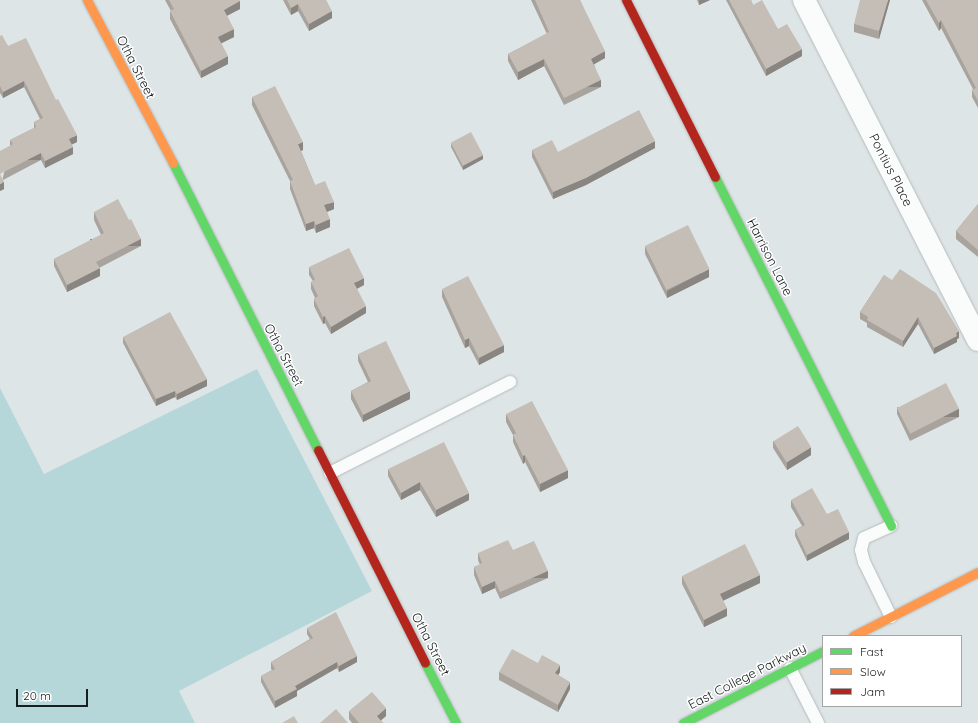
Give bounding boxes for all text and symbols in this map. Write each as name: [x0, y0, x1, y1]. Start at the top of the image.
street label: Otha Street: [113, 33, 159, 101]
street label: Pontius Place: [866, 131, 916, 209]
street label: Harrison Lane: [744, 216, 796, 298]
street label: Otha Street: [261, 321, 307, 389]
street label: Otha Street: [408, 610, 454, 678]
legend: [822, 635, 962, 707]
street label: East College Parkway: [685, 640, 809, 712]
text: Fast: [860, 644, 884, 659]
text: Slow: [860, 664, 886, 679]
scale bar: [18, 681, 90, 707]
text: Jam: [860, 684, 885, 699]
text: 20 m: [23, 688, 51, 703]

